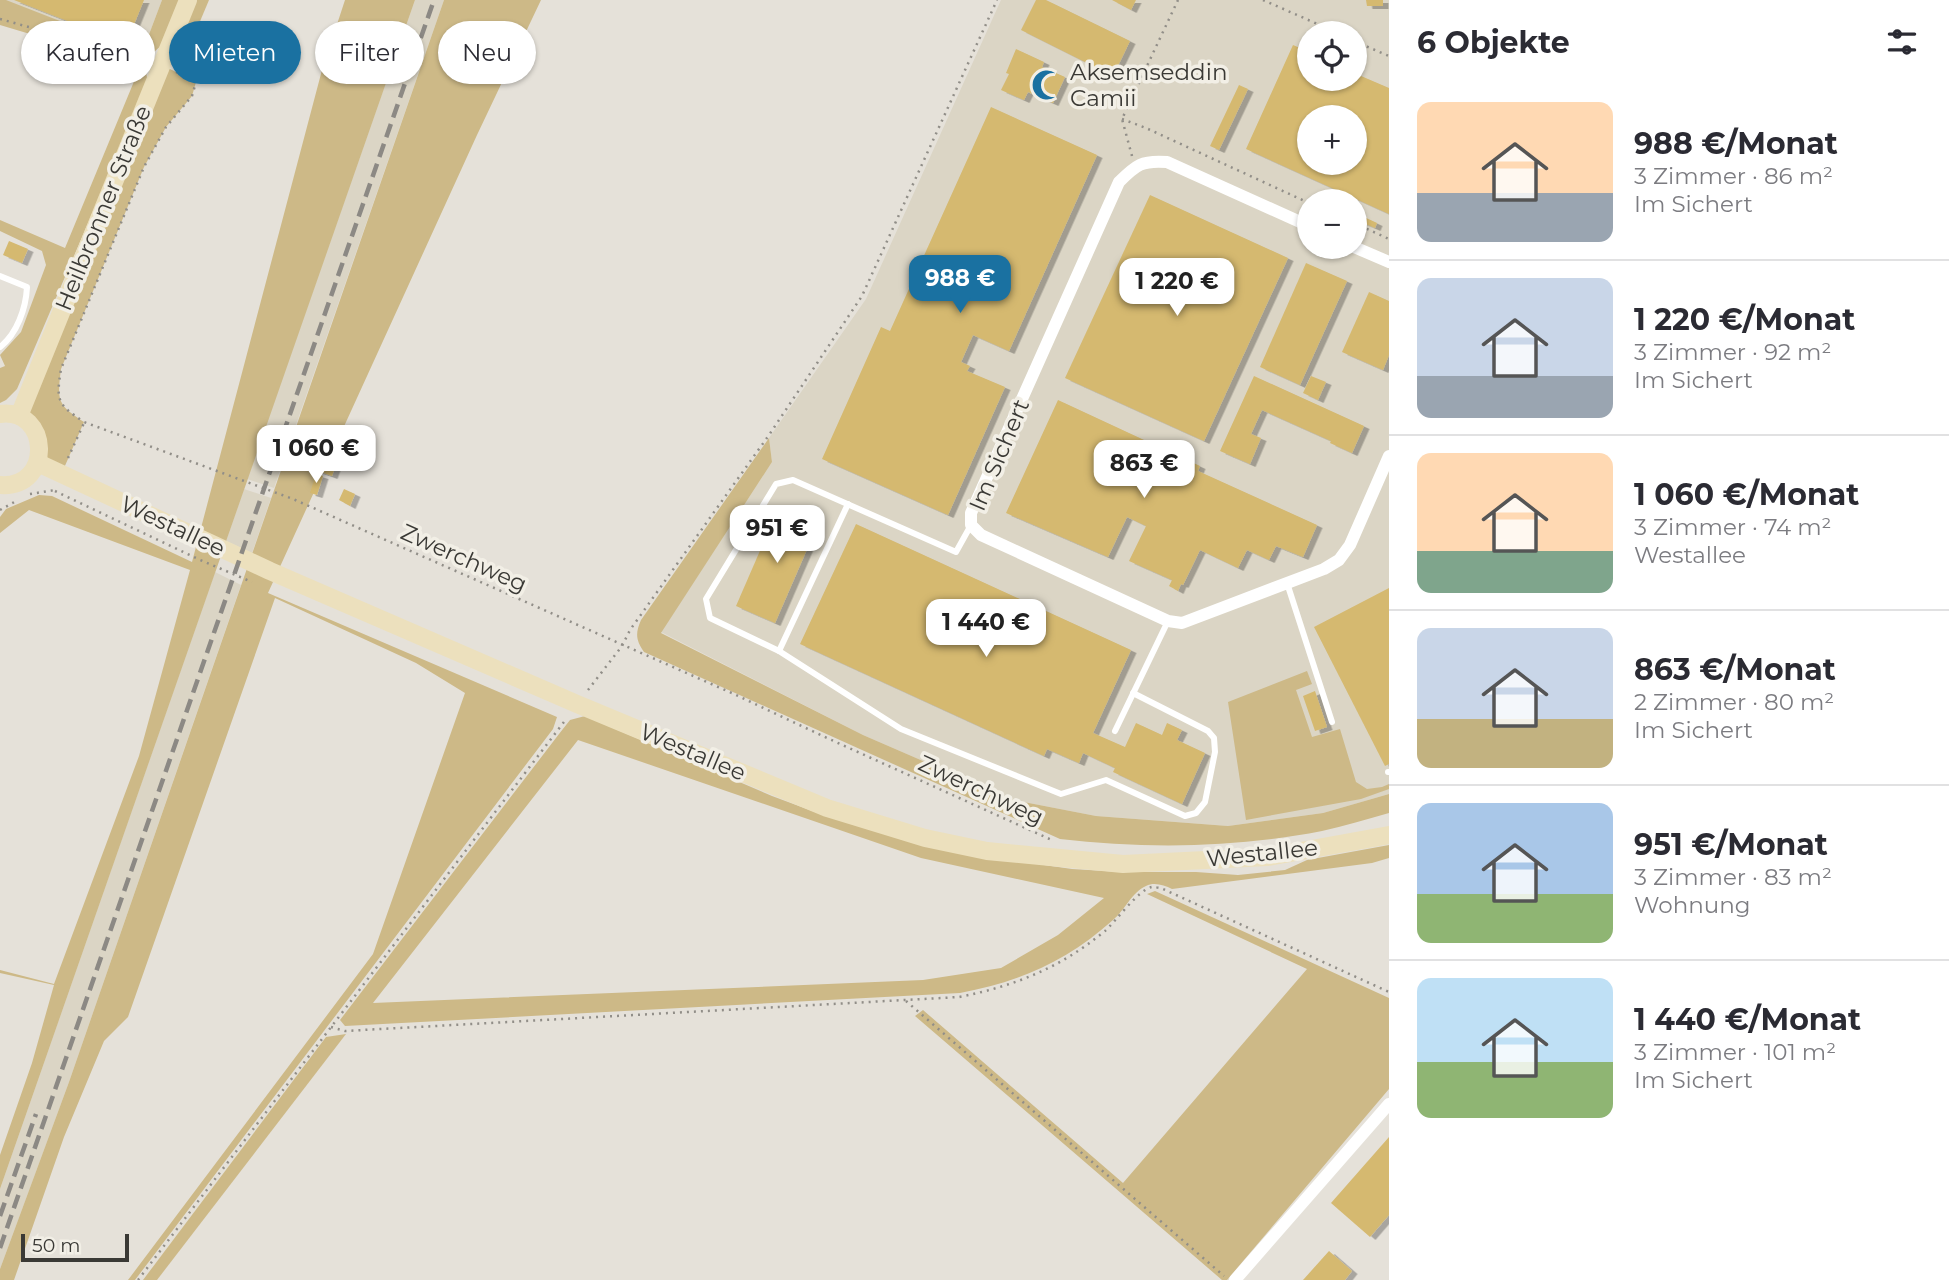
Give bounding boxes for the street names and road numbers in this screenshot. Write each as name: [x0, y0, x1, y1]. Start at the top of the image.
street label: Heilbronner Straße: [49, 101, 157, 315]
street label: Im Sichert: [963, 395, 1035, 515]
street label: Westallee: [116, 490, 230, 562]
street label: Zwerchweg: [397, 518, 531, 598]
street label: Westallee: [636, 717, 750, 787]
street label: Zwerchweg: [914, 749, 1048, 831]
street label: Westallee: [1205, 833, 1319, 873]

